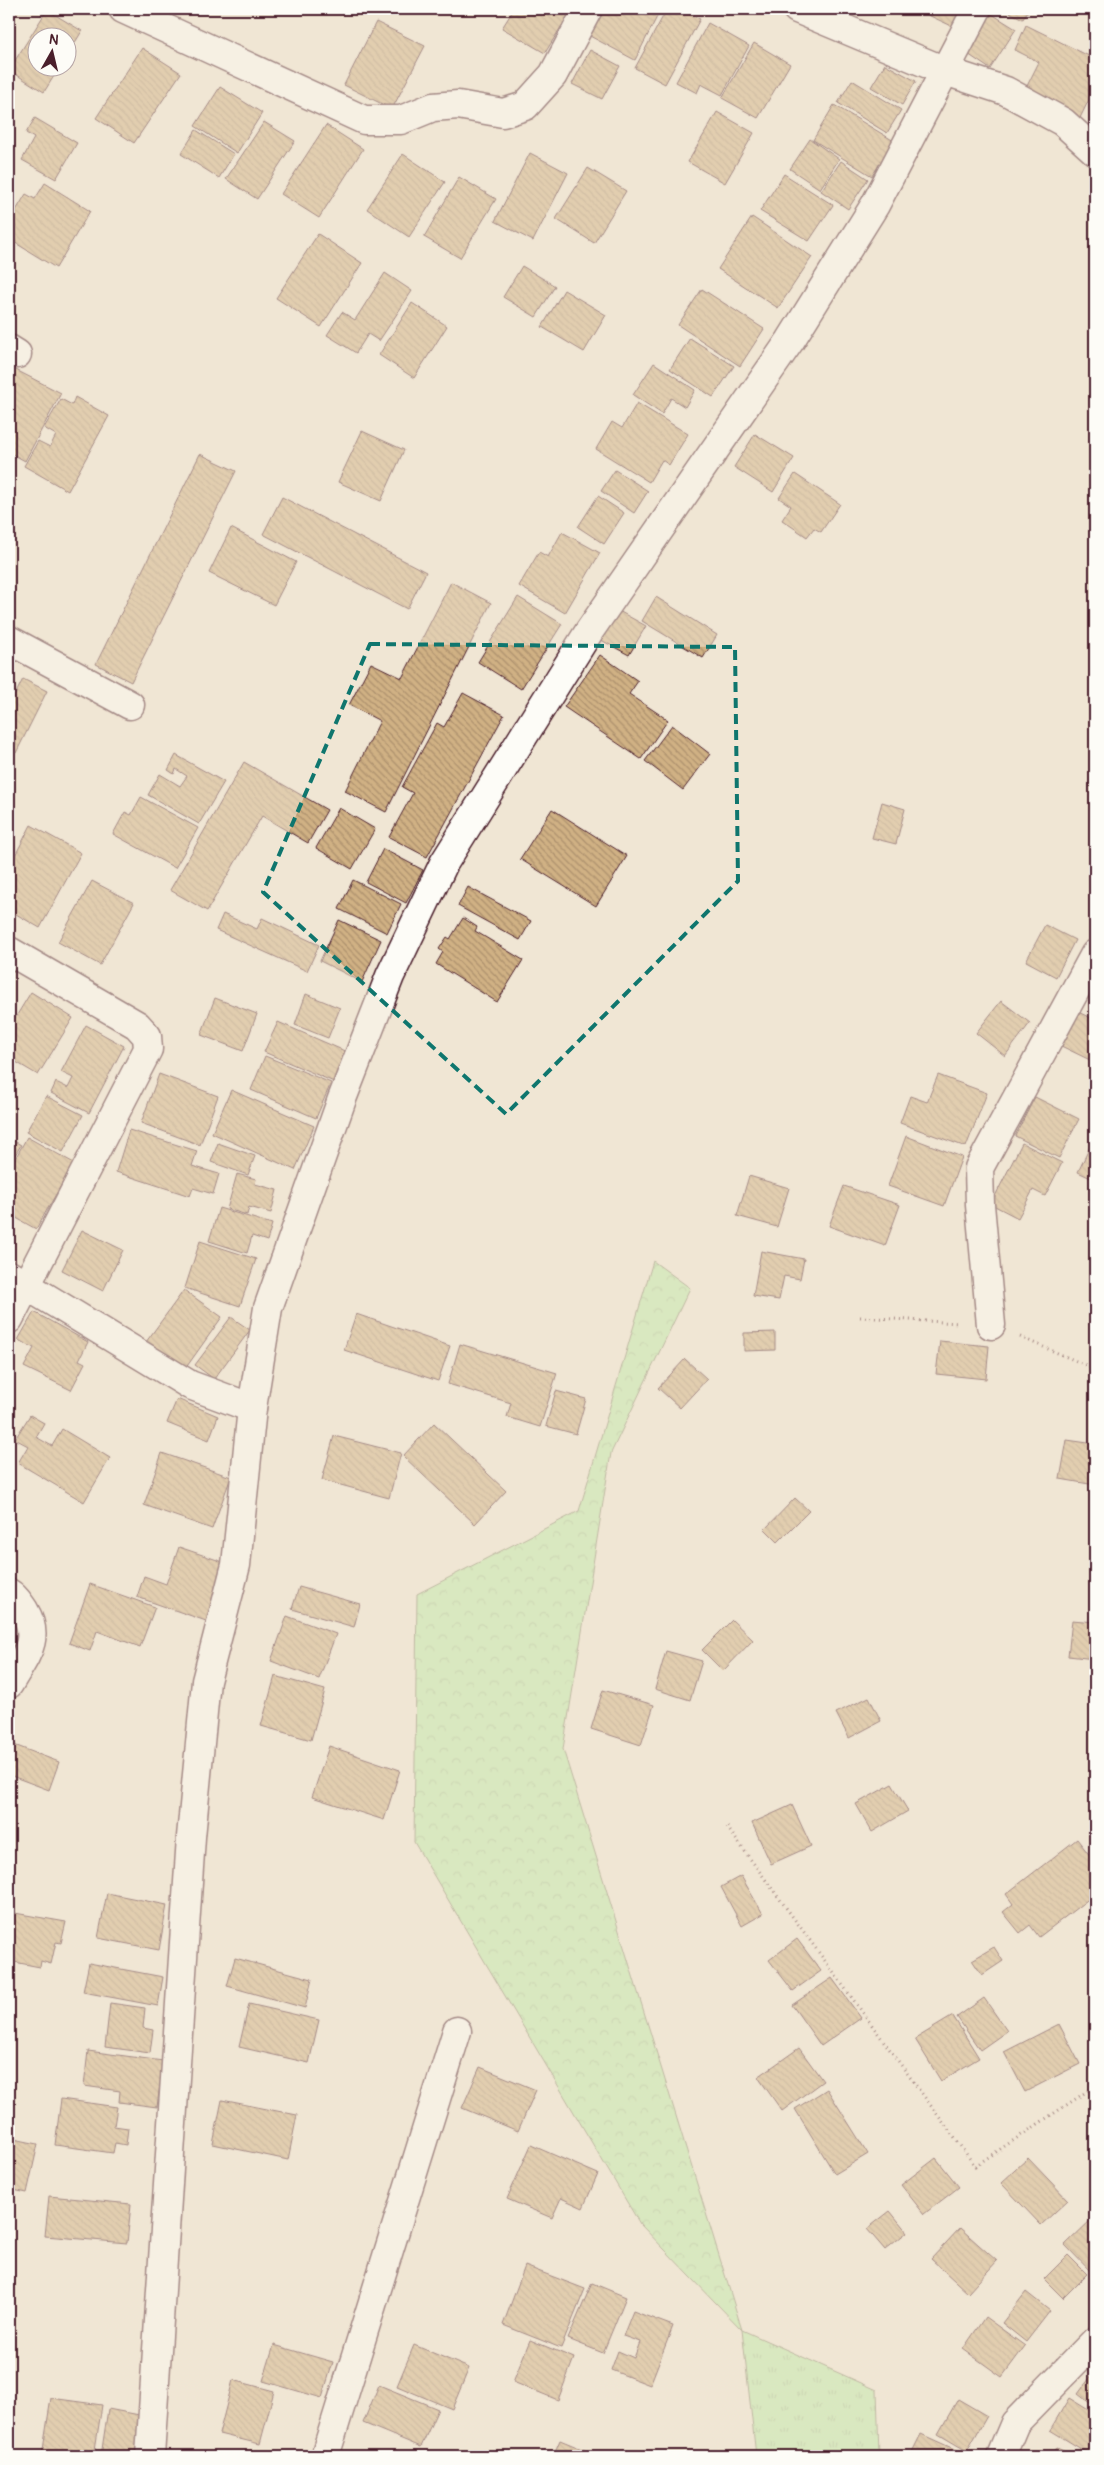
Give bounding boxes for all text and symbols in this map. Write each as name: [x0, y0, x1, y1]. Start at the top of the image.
north arrow: [28, 28, 78, 78]
text: N: [48, 31, 60, 49]

